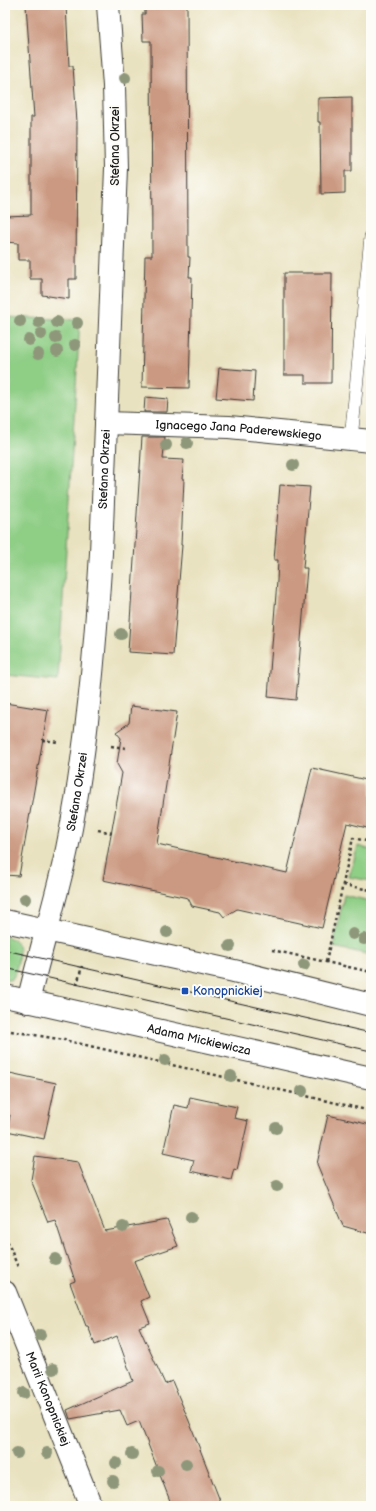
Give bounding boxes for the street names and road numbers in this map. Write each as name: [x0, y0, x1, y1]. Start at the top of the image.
street label: Stefana Okrzei: [108, 106, 123, 186]
street label: Ignacego Jana Paderewskiego: [155, 418, 323, 444]
street label: Stefana Okrzei: [96, 429, 114, 509]
street label: Stefana Okrzei: [64, 751, 91, 833]
street label: Adama Mickiewicza: [146, 1021, 253, 1059]
street label: Marii Konopnickiej: [22, 1350, 73, 1448]

